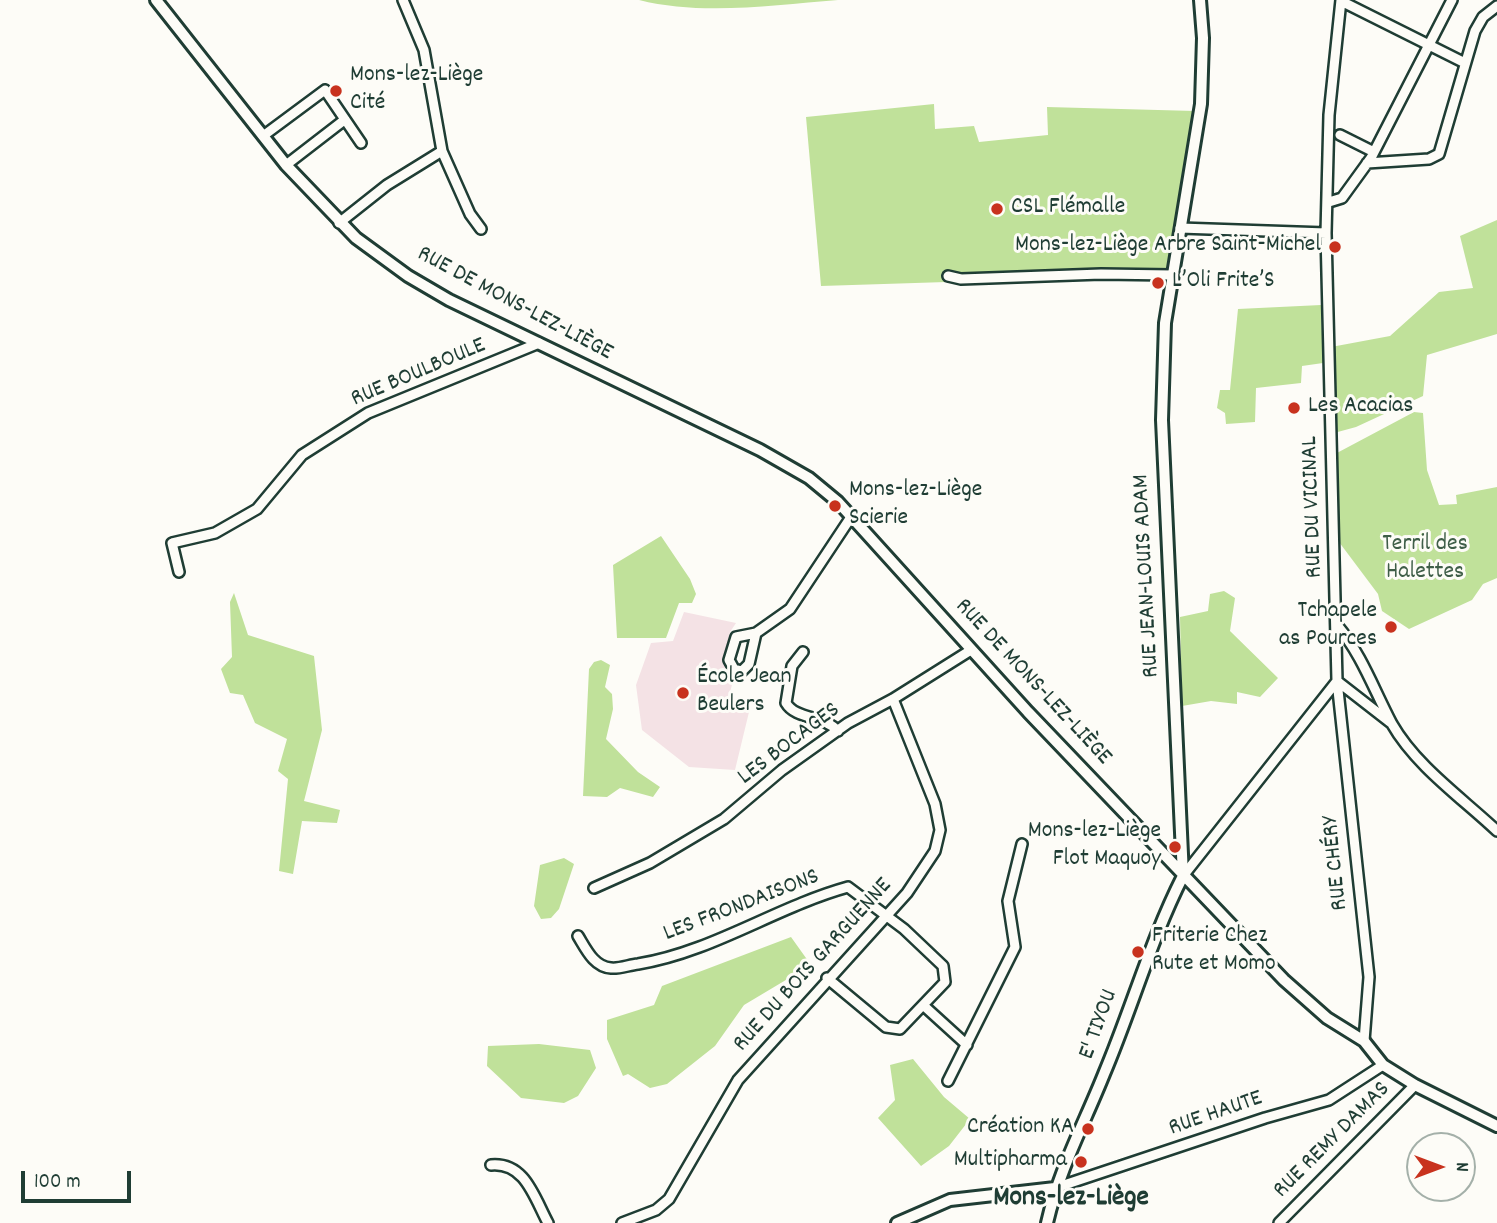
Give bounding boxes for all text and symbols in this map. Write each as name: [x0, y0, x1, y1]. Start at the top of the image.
place label: Mons-lez-Liège Cité: [350, 63, 483, 119]
marker: Mons-lez-Liège Cité: [328, 83, 344, 99]
place label: CSL Flémalle: [1011, 195, 1125, 223]
marker: CSL Flémalle: [989, 201, 1005, 217]
place label: Mons-lez-Liège Arbre Saint-Michel: [1015, 233, 1321, 261]
marker: Mons-lez-Liège Arbre Saint-Michel: [1327, 239, 1343, 255]
street label: RUE DE MONS-LEZ-LIÈGE: [411, 241, 617, 369]
place label: L’Oli Frite’S: [1172, 269, 1275, 297]
marker: L’Oli Frite’S: [1150, 275, 1166, 291]
street label: RUE BOULBOULE: [347, 333, 491, 415]
place label: Les Acacias: [1308, 394, 1413, 422]
marker: Les Acacias: [1286, 400, 1302, 416]
street label: RUE DU VICINAL: [1297, 435, 1331, 579]
street label: RUE JEAN-LOUIS ADAM: [1128, 473, 1168, 679]
place label: Mons-lez-Liège Scierie: [849, 478, 982, 534]
marker: Mons-lez-Liège Scierie: [827, 498, 843, 514]
park label: Terril des Halettes: [1382, 532, 1468, 588]
street label: RUE DE MONS-LEZ-LIÈGE: [947, 594, 1117, 772]
place label: Tchapele as Pources: [1279, 599, 1377, 655]
marker: Tchapele as Pources: [1383, 619, 1399, 635]
place label: École Jean Beulers: [697, 665, 792, 721]
marker: École Jean Beulers: [675, 685, 691, 701]
street label: LES BOCAGES: [733, 697, 847, 793]
street label: RUE CHÉRY: [1318, 814, 1356, 912]
place label: Mons-lez-Liège Flot Maquoy: [1028, 819, 1161, 875]
marker: Mons-lez-Liège Flot Maquoy: [1167, 839, 1183, 855]
street label: LES FRONDAISONS: [660, 864, 824, 950]
street label: RUE DU BOIS GARGUENNE: [728, 873, 900, 1059]
place label: Friterie Chez Rute et Momo: [1152, 924, 1276, 980]
marker: Friterie Chez Rute et Momo: [1130, 944, 1146, 960]
street label: E' TIYOU: [1074, 986, 1126, 1064]
street label: RUE REMY DAMAS: [1268, 1076, 1398, 1206]
street label: RUE HAUTE: [1165, 1086, 1267, 1144]
place label: Création KA: [967, 1115, 1074, 1143]
marker: Création KA: [1080, 1121, 1096, 1137]
north arrow: [1406, 1132, 1476, 1202]
place label: Multipharma: [954, 1148, 1067, 1176]
marker: Multipharma: [1073, 1154, 1089, 1170]
scale bar: [24, 1156, 135, 1200]
text: N: [1447, 1162, 1474, 1172]
text: 100 m: [34, 1168, 81, 1198]
district label: Mons-lez-Liège: [993, 1183, 1149, 1217]

